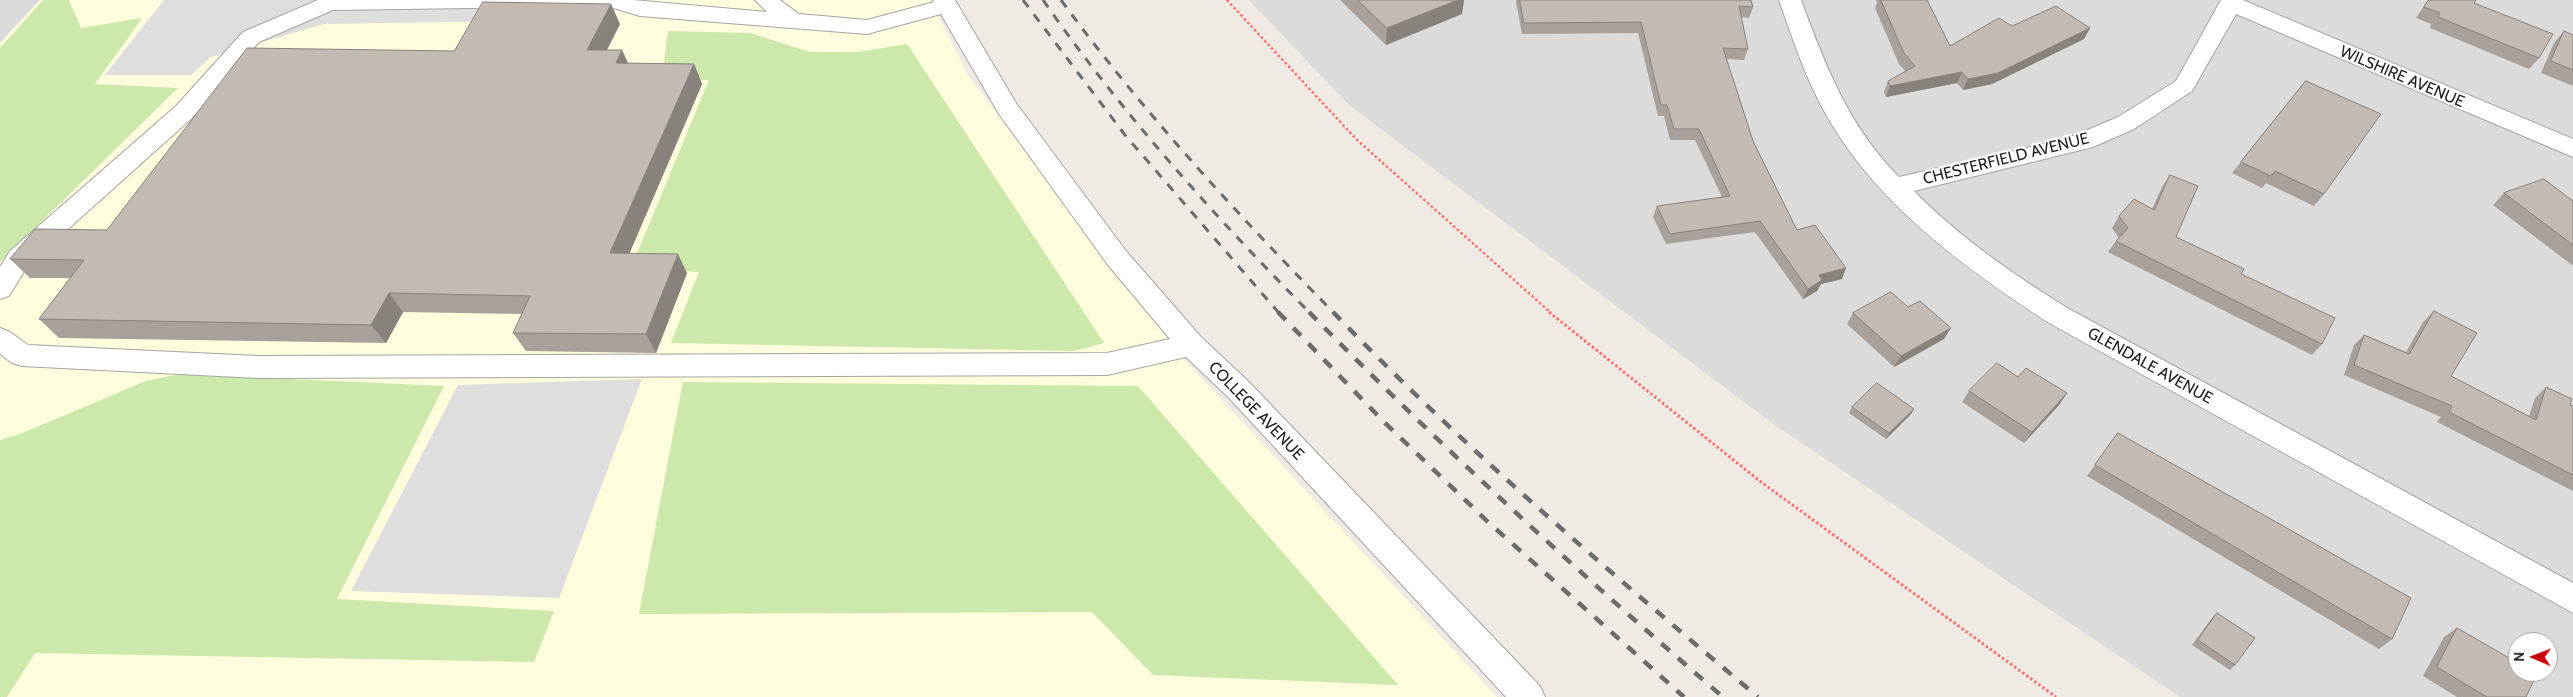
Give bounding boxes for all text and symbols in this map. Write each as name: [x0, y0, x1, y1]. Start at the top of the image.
street label: WILSHIRE AVENUE: [2337, 42, 2467, 112]
street label: CHESTERFIELD AVENUE: [1921, 129, 2091, 189]
street label: GLENDALE AVENUE: [2084, 324, 2216, 408]
street label: COLLEGE AVENUE: [1204, 358, 1308, 464]
north arrow: [2508, 632, 2558, 682]
text: N: [2510, 652, 2528, 662]

